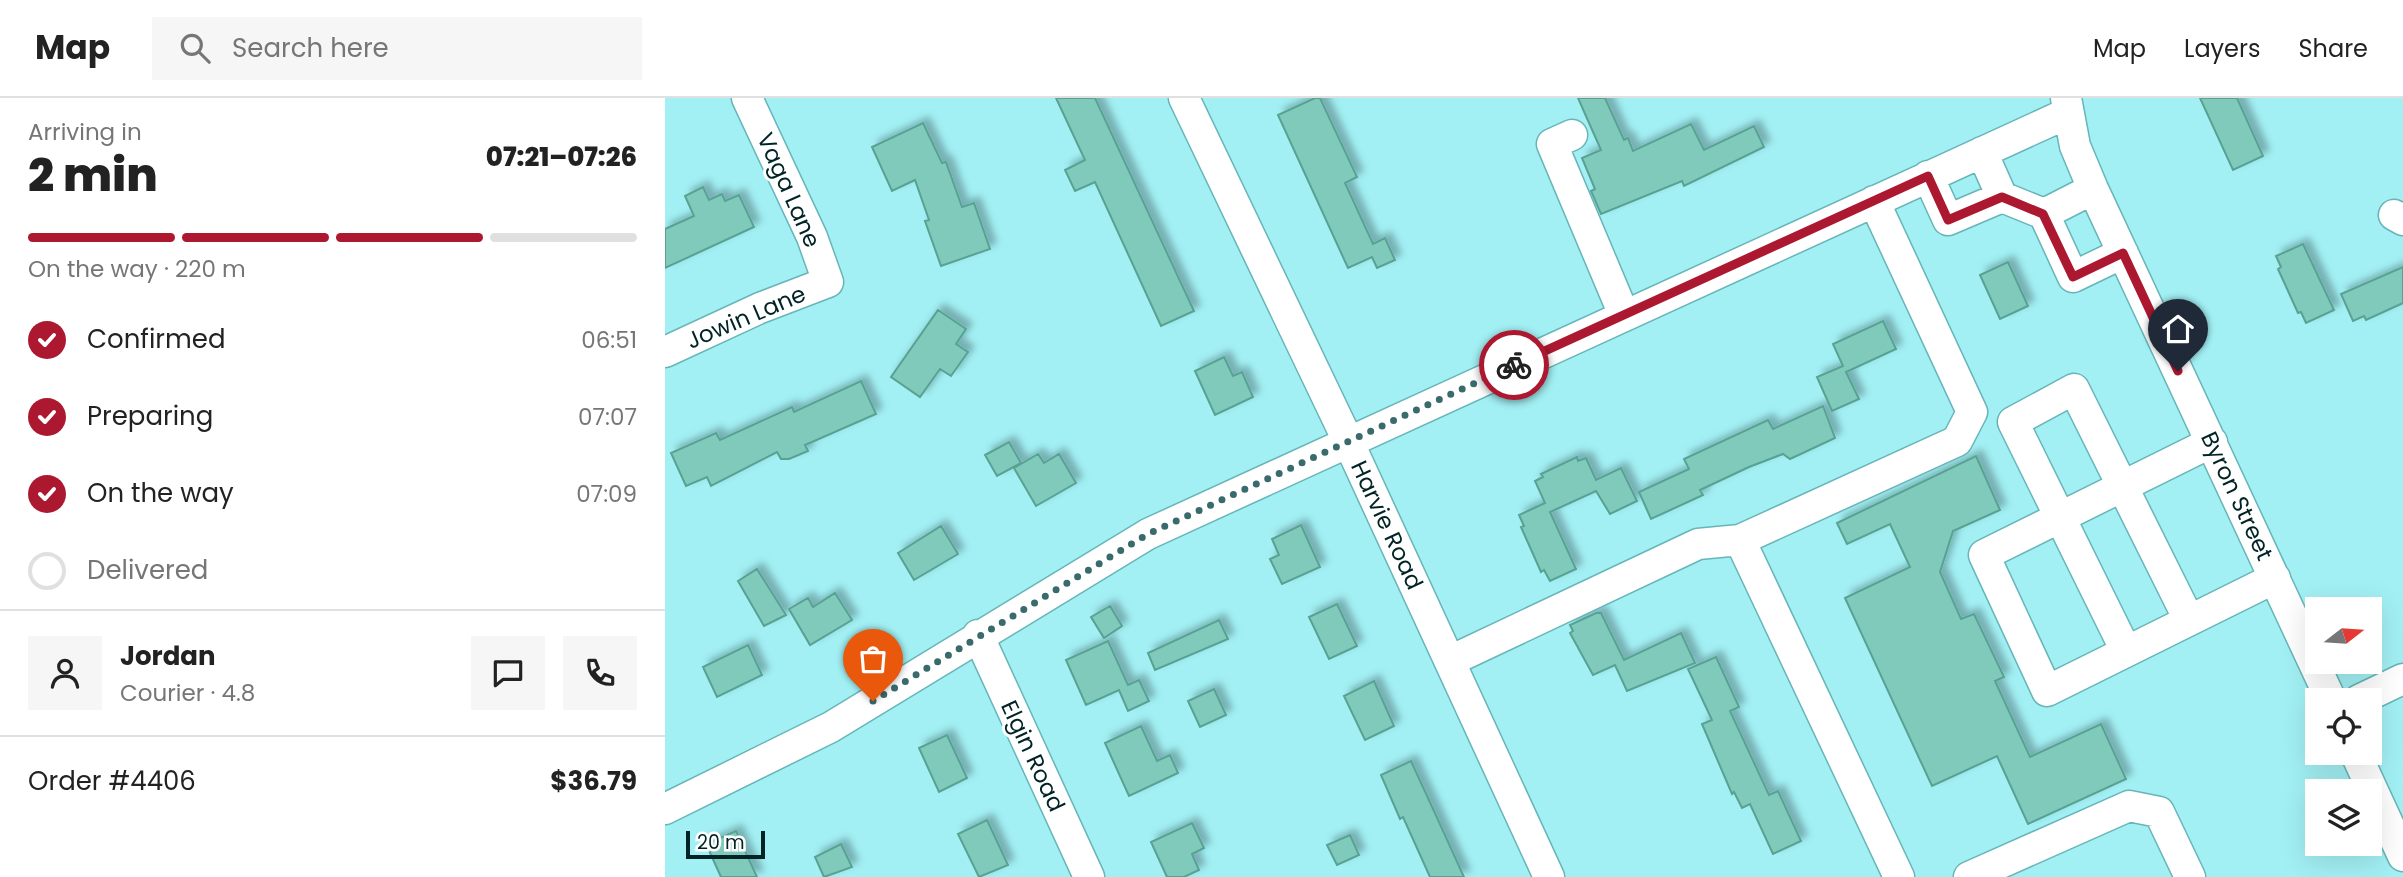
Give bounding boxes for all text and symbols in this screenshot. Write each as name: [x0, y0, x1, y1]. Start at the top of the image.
search box: [152, 17, 642, 80]
text: Map: [35, 24, 110, 71]
icon: search: [176, 29, 214, 67]
text: Search here: [232, 30, 389, 66]
text: Map: [2093, 32, 2146, 65]
text: Layers: [2184, 32, 2260, 65]
text: Share: [2298, 32, 2368, 65]
text: Arriving in: [28, 116, 142, 148]
street label: Vaga Lane: [749, 127, 829, 253]
text: 07:21–07:26: [486, 139, 637, 175]
text: 2 min: [28, 143, 158, 207]
text: On the way · 220 m: [28, 253, 246, 285]
street label: Jowin Lane: [681, 278, 811, 356]
pin: [2148, 299, 2208, 371]
icon: home: [2159, 310, 2197, 348]
icon: check: [28, 321, 66, 359]
text: Confirmed: [87, 321, 225, 357]
text: 06:51: [581, 324, 637, 356]
courier: [1479, 330, 1549, 400]
icon: bike: [1495, 346, 1533, 384]
icon: check: [28, 398, 66, 436]
text: Preparing: [87, 398, 213, 434]
text: 07:07: [578, 401, 637, 433]
street label: Byron Street: [2193, 426, 2281, 566]
street label: Harvie Road: [1343, 455, 1431, 595]
icon: check: [28, 475, 66, 513]
text: On the way: [87, 475, 234, 511]
text: 07:09: [576, 478, 637, 510]
text: Delivered: [87, 552, 208, 588]
north arrow: [2305, 597, 2382, 674]
map controls: [2305, 597, 2382, 856]
pin: [843, 629, 903, 701]
button: person: [28, 636, 102, 710]
button: chat: [471, 636, 545, 710]
button: phone: [563, 636, 637, 710]
text: Jordan: [120, 638, 216, 674]
icon: bag: [854, 640, 892, 678]
text: Courier · 4.8: [120, 677, 255, 709]
button: locate: [2305, 688, 2382, 765]
street label: Elgin Road: [993, 695, 1073, 817]
text: Order #4406: [28, 763, 196, 799]
text: $36.79: [550, 763, 637, 799]
button: layers: [2305, 779, 2382, 856]
scale bar: [686, 828, 765, 860]
text: 20 m: [697, 829, 745, 856]

